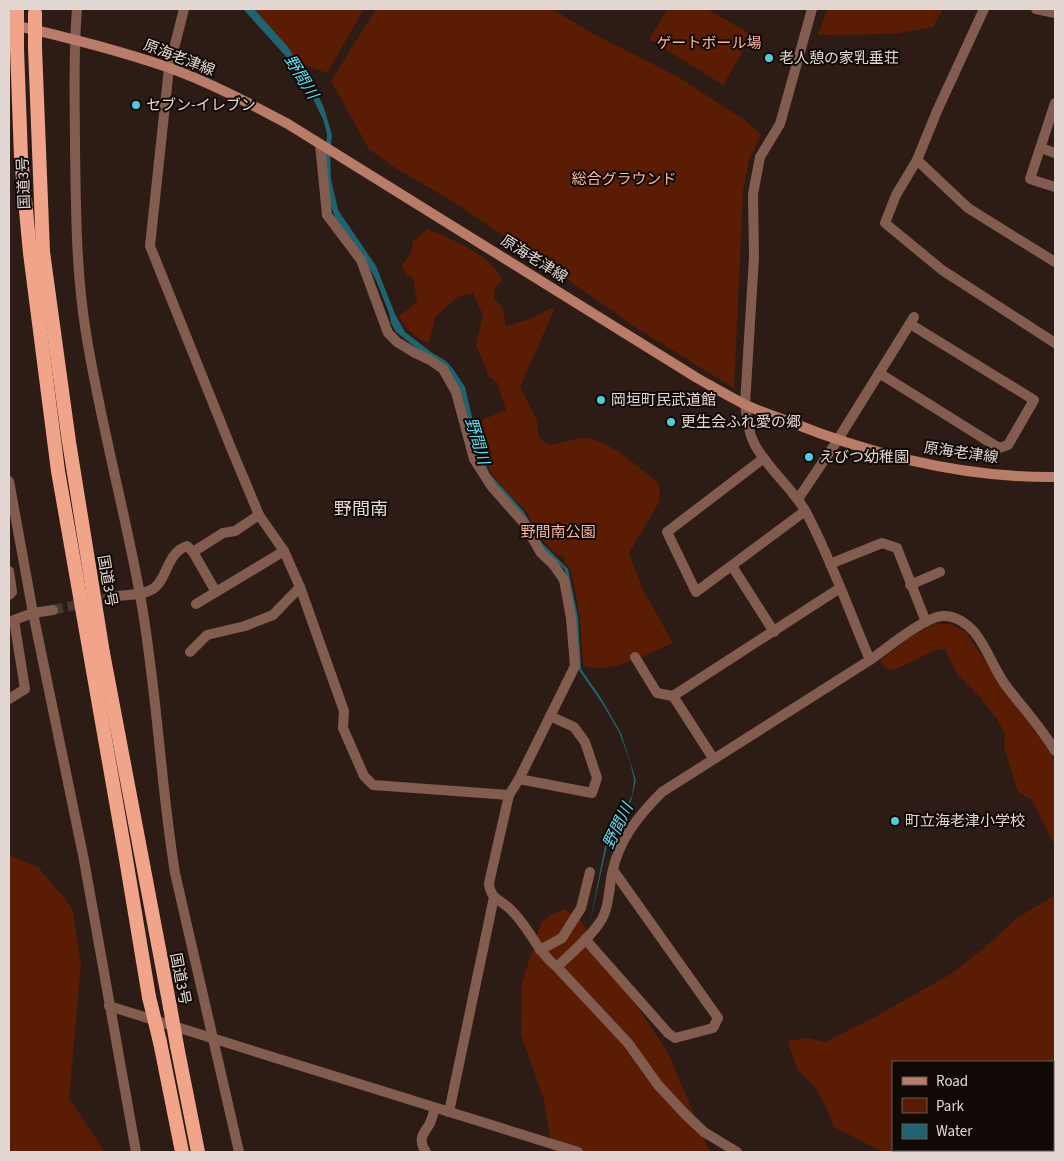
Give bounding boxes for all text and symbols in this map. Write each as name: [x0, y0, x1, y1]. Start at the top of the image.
park label: ゲートボール場: [656, 33, 762, 54]
street label: 原海老津線: [140, 35, 218, 81]
place label: 老人憩の家乳垂荘: [779, 48, 899, 69]
water label: 野間川: [279, 51, 324, 105]
marker: 老人憩の家乳垂荘: [763, 52, 775, 64]
place label: セブン-イレブン: [146, 95, 256, 116]
marker: セブン-イレブン: [130, 99, 142, 111]
street label: 国道3号: [13, 156, 35, 210]
park label: 総合グラウンド: [571, 169, 677, 190]
street label: 原海老津線: [497, 230, 571, 288]
place label: 岡垣町民武道館: [611, 390, 716, 411]
marker: 岡垣町民武道館: [595, 394, 607, 406]
place label: 更生会ふれ愛の郷: [681, 412, 801, 433]
water label: 野間川: [459, 415, 495, 469]
marker: 更生会ふれ愛の郷: [665, 416, 677, 428]
street label: 原海老津線: [922, 437, 1000, 469]
place label: えびつ幼稚園: [819, 447, 909, 468]
marker: えびつ幼稚園: [803, 451, 815, 463]
district label: 野間南: [334, 497, 388, 522]
park label: 野間南公園: [520, 522, 596, 543]
street label: 国道3号: [92, 553, 122, 609]
water label: 野間川: [598, 798, 639, 852]
place label: 町立海老津小学校: [905, 811, 1025, 832]
marker: 町立海老津小学校: [889, 815, 901, 827]
street label: 国道3号: [165, 951, 195, 1007]
legend: [892, 1061, 1054, 1151]
text: Road: [936, 1071, 968, 1092]
text: Park: [936, 1096, 965, 1117]
text: Water: [936, 1121, 973, 1142]

